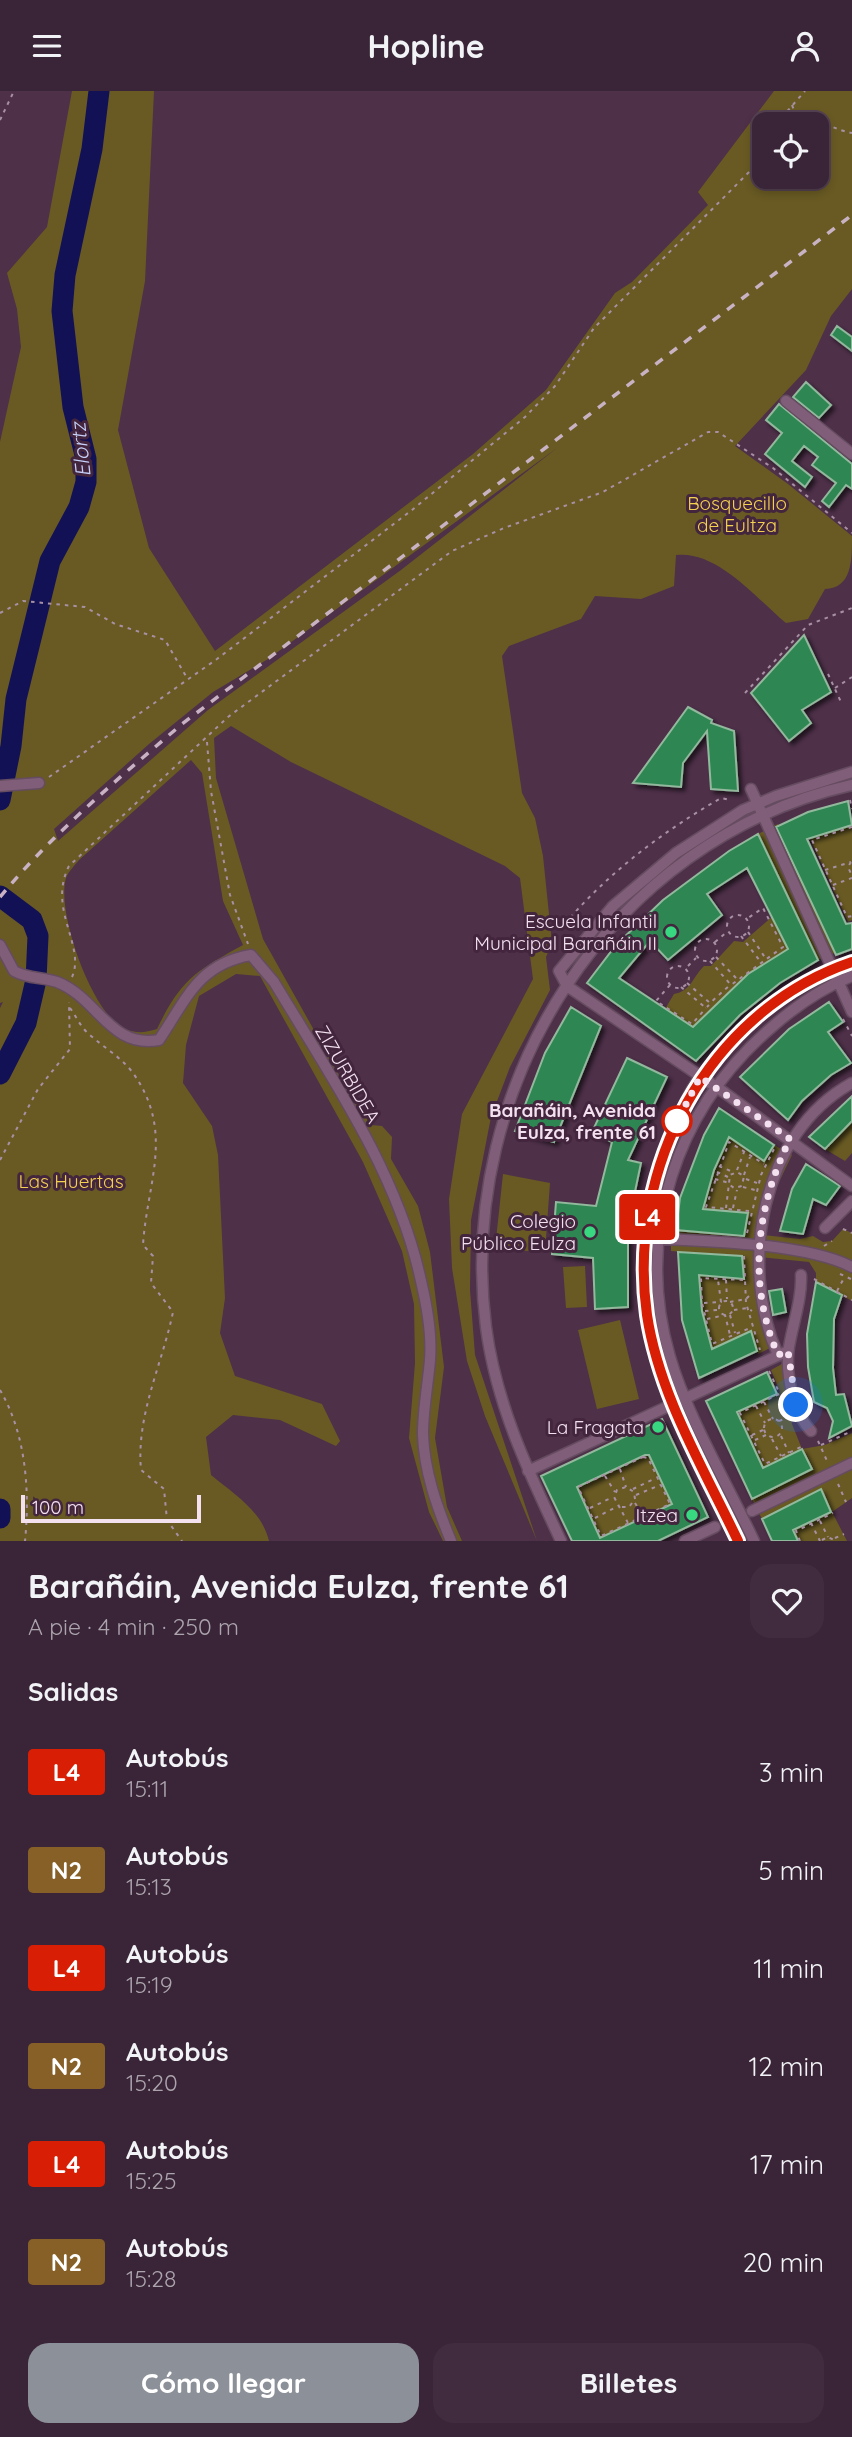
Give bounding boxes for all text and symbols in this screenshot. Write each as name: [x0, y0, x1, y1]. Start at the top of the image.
text: Hopline: [367, 26, 485, 66]
icon: menu: [28, 27, 66, 65]
icon: person: [786, 27, 824, 65]
map controls: [752, 112, 829, 189]
button: locate: [752, 112, 829, 189]
water label: Elortz: [64, 420, 96, 478]
park label: Bosquecillo de Eultza: [687, 491, 787, 537]
place label: Escuela Infantil Municipal Barañáin II: [474, 909, 657, 955]
marker: Escuela Infantil Municipal Barañáin II: [663, 924, 679, 940]
street label: ZIZURBIDEA: [310, 1021, 386, 1127]
place label: Barañáin, Avenida Eulza, frente 61: [489, 1098, 656, 1144]
marker: Barañáin, Avenida Eulza, frente 61: [662, 1106, 692, 1136]
park label: Las Huertas: [18, 1169, 124, 1193]
line badge: L4: [616, 1194, 678, 1240]
text: L4: [633, 1202, 661, 1232]
place label: Colegio Público Eulza: [461, 1209, 576, 1255]
marker: Colegio Público Eulza: [582, 1224, 598, 1240]
your location: [778, 1387, 813, 1422]
place label: La Fragata: [547, 1415, 644, 1439]
marker: La Fragata: [650, 1419, 666, 1435]
scale bar: [21, 1492, 201, 1524]
text: 100 m: [32, 1495, 84, 1519]
place label: Itzea: [636, 1503, 678, 1527]
marker: Itzea: [684, 1507, 700, 1523]
button: heart: [750, 1564, 824, 1638]
text: Barañáin, Avenida Eulza, frente 61: [28, 1565, 569, 1606]
text: A pie · 4 min · 250 m: [28, 1612, 239, 1641]
text: Salidas: [28, 1675, 118, 1708]
text: Autobús: [126, 1741, 228, 1774]
text: 3 min: [759, 1756, 824, 1789]
text: L4: [53, 1757, 80, 1787]
text: 15:11: [126, 1774, 168, 1803]
text: Autobús: [126, 1839, 228, 1872]
text: 5 min: [758, 1854, 824, 1887]
text: N2: [51, 1855, 82, 1885]
text: 15:13: [126, 1872, 172, 1901]
text: Autobús: [126, 1937, 228, 1970]
text: 11 min: [753, 1952, 824, 1985]
text: L4: [53, 1953, 80, 1983]
text: 15:19: [126, 1970, 173, 1999]
text: Autobús: [126, 2035, 228, 2068]
text: 12 min: [749, 2050, 824, 2083]
text: N2: [51, 2051, 82, 2081]
text: 15:20: [126, 2068, 178, 2097]
text: Autobús: [126, 2133, 228, 2166]
text: 17 min: [750, 2148, 824, 2181]
text: L4: [53, 2149, 80, 2179]
text: 15:25: [126, 2166, 177, 2195]
text: Autobús: [126, 2231, 228, 2264]
text: 20 min: [743, 2246, 824, 2279]
text: N2: [51, 2247, 82, 2277]
text: 15:28: [126, 2264, 177, 2293]
button: Cómo llegar: [28, 2343, 419, 2423]
button: Billetes: [433, 2343, 824, 2423]

